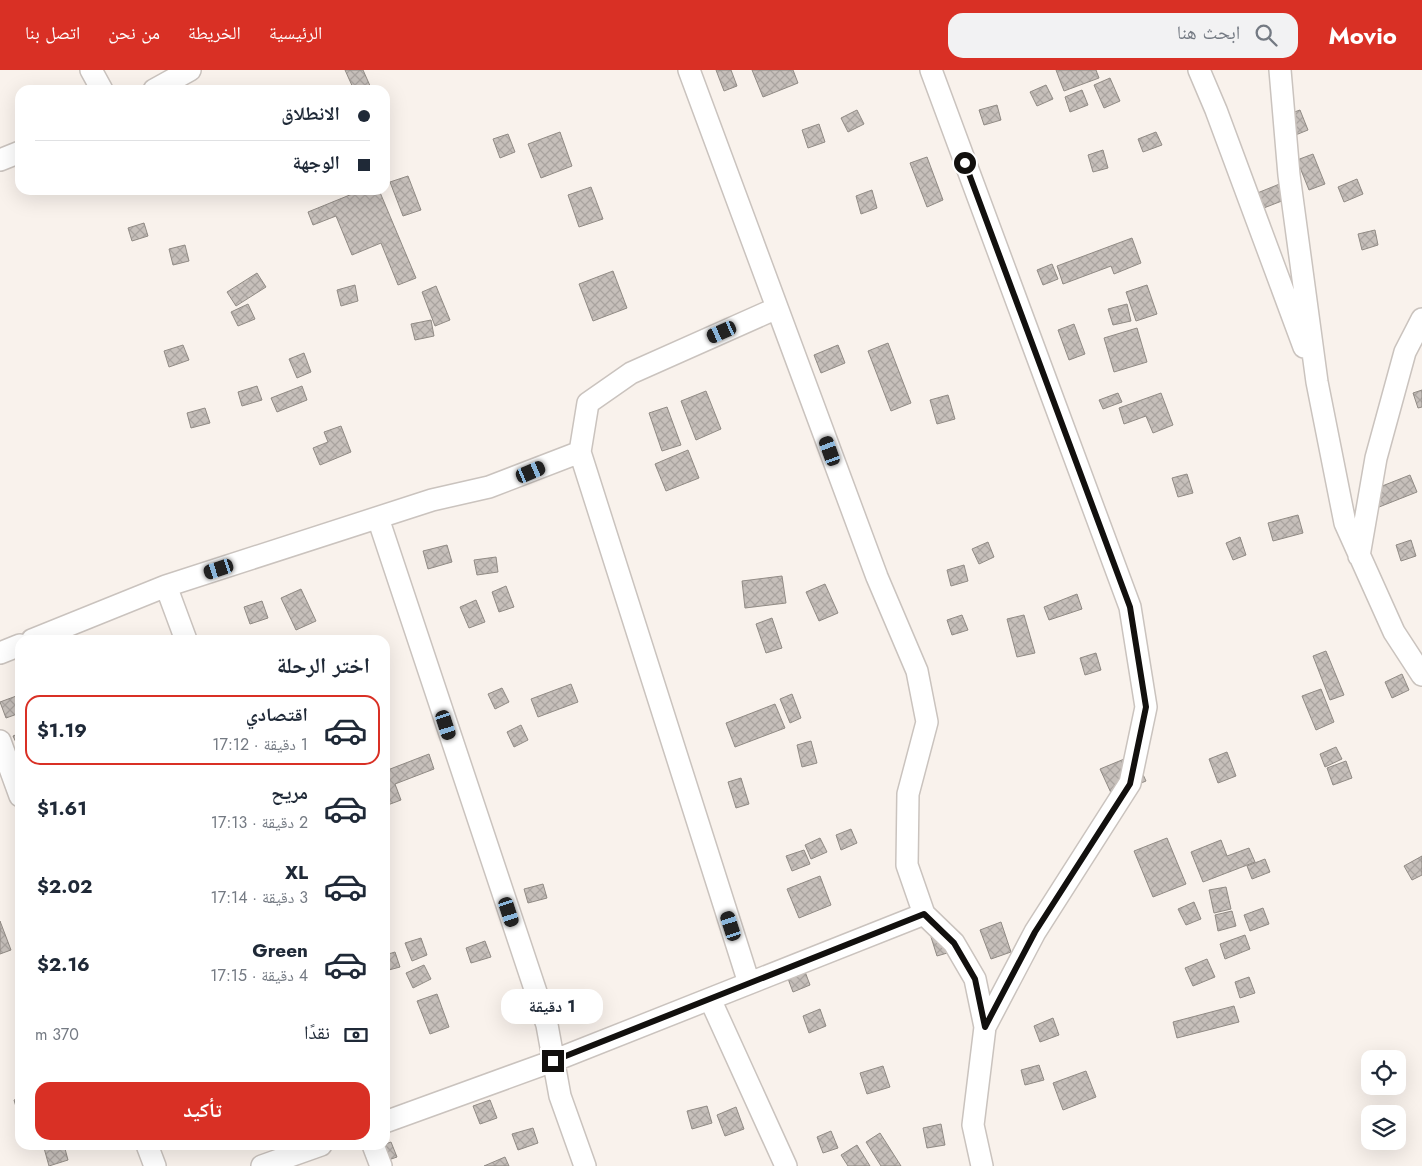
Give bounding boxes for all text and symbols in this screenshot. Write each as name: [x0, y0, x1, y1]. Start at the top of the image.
search box: [948, 13, 1298, 58]
text: Movio: [1328, 18, 1397, 53]
text: ابحث هنا: [1177, 19, 1240, 46]
text: اتصل بنا: [25, 20, 80, 46]
text: من نحن: [108, 20, 160, 46]
text: الخريطة: [188, 20, 241, 46]
text: الرئيسية: [269, 20, 322, 46]
icon: search: [1252, 21, 1280, 49]
text: الانطلاق: [281, 100, 340, 127]
text: الوجهة: [292, 149, 340, 176]
route start: [954, 152, 976, 174]
car: [705, 319, 738, 345]
car: [817, 434, 842, 468]
car: [514, 459, 547, 485]
car: [202, 557, 235, 581]
text: اختر الرحلة: [277, 649, 370, 681]
text: اقتصادي: [246, 701, 308, 728]
icon: car: [323, 708, 368, 753]
car: [434, 708, 457, 742]
text: $1.19: [37, 717, 87, 744]
text: 1 دقيقة · 17:12: [212, 733, 308, 756]
text: مريح: [271, 779, 308, 806]
icon: car: [323, 786, 368, 831]
text: $1.61: [37, 795, 87, 822]
text: 2 دقيقة · 17:13: [211, 811, 308, 834]
text: XL: [285, 859, 308, 886]
icon: car: [323, 864, 368, 909]
text: $2.02: [37, 873, 92, 900]
text: 3 دقيقة · 17:14: [211, 886, 308, 909]
car: [497, 895, 520, 929]
car: [719, 909, 742, 943]
text: Green: [252, 937, 308, 964]
icon: car: [323, 942, 368, 987]
text: $2.16: [37, 951, 90, 978]
text: 4 دقيقة · 17:15: [210, 964, 308, 987]
callout: 1 دقيقة: [502, 988, 604, 1024]
text: 1 دقيقة: [529, 995, 575, 1018]
text: نقدًا: [304, 1019, 330, 1046]
icon: cash: [342, 1021, 370, 1049]
text: 370 m: [35, 1023, 79, 1046]
route end: [542, 1050, 564, 1072]
map controls: [1361, 1050, 1406, 1150]
button: locate: [1361, 1050, 1406, 1095]
button: تأكيد: [35, 1082, 370, 1140]
button: layers: [1361, 1105, 1406, 1150]

